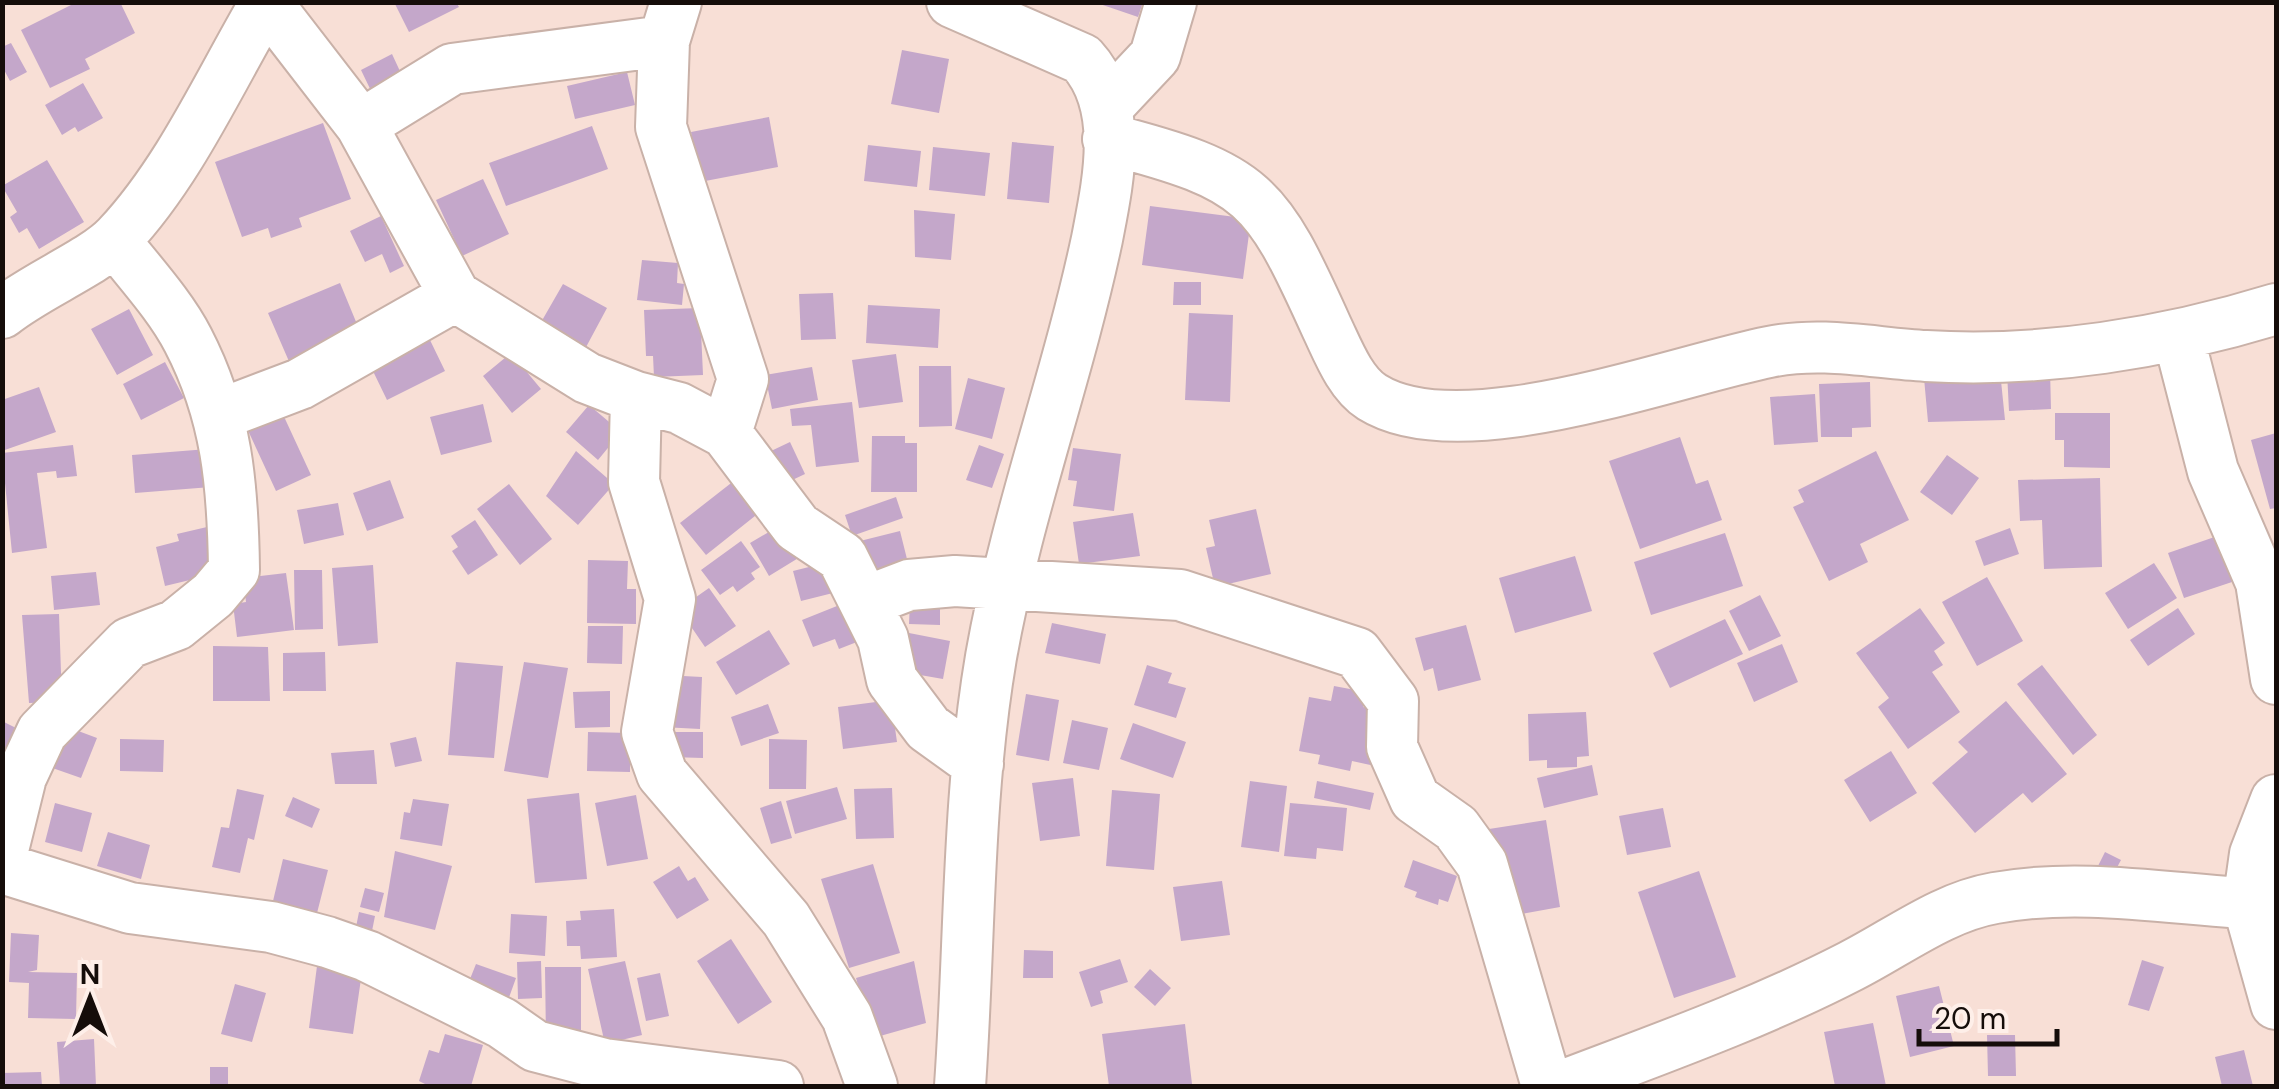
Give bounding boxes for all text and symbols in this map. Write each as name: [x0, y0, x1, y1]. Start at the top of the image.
north arrow: [40, 949, 140, 1049]
text: N: [80, 956, 100, 993]
scale bar: [1919, 984, 2056, 1046]
text: 20 m: [1934, 999, 2006, 1038]

